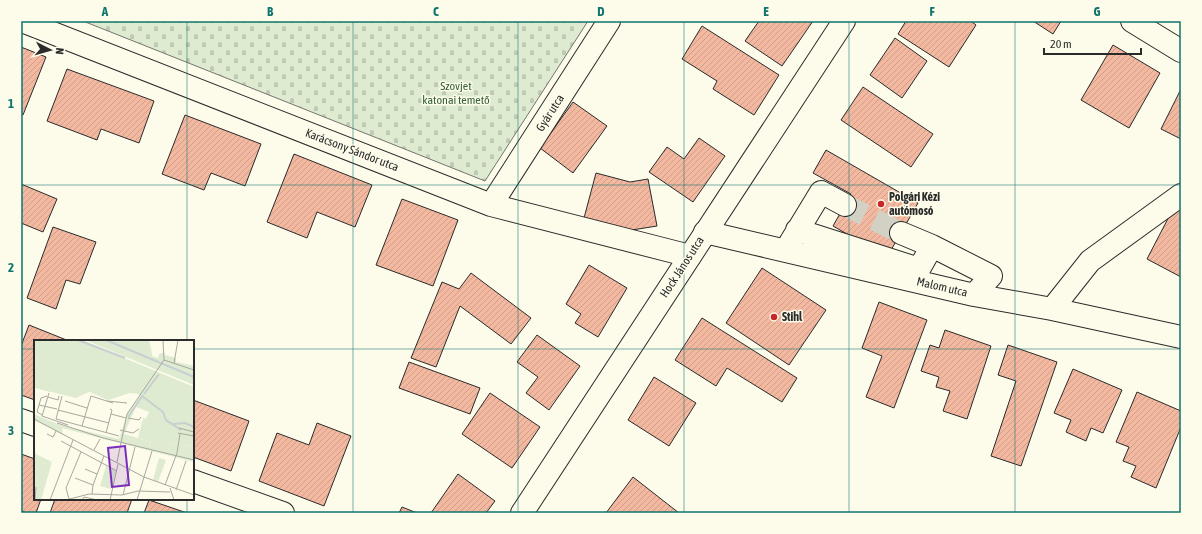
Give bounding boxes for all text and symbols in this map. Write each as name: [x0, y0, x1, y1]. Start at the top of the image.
text: A: [101, 4, 109, 19]
text: B: [267, 4, 274, 19]
text: C: [433, 4, 439, 19]
text: D: [597, 4, 605, 19]
text: E: [763, 4, 769, 19]
text: F: [929, 4, 935, 19]
text: G: [1094, 4, 1101, 19]
north arrow: [30, 30, 70, 70]
scale bar: [1044, 30, 1141, 56]
text: 20 m: [1050, 37, 1072, 51]
text: N: [54, 47, 66, 55]
park label: Szovjet katonai temető: [422, 79, 490, 107]
street label: Gyár utca: [533, 92, 567, 134]
text: 1: [8, 96, 14, 111]
street label: Karácsony Sándor utca: [303, 126, 401, 174]
place label: Polgári Kézi autómosó: [889, 190, 940, 218]
marker: Polgári Kézi autómosó: [876, 199, 886, 209]
street label: Hock János utca: [657, 234, 707, 300]
text: 2: [8, 260, 14, 275]
street label: Malom utca: [915, 274, 969, 300]
place label: Stihl: [782, 310, 803, 324]
marker: Stihl: [769, 312, 779, 322]
inset map: [34, 340, 194, 500]
text: 3: [8, 423, 14, 438]

